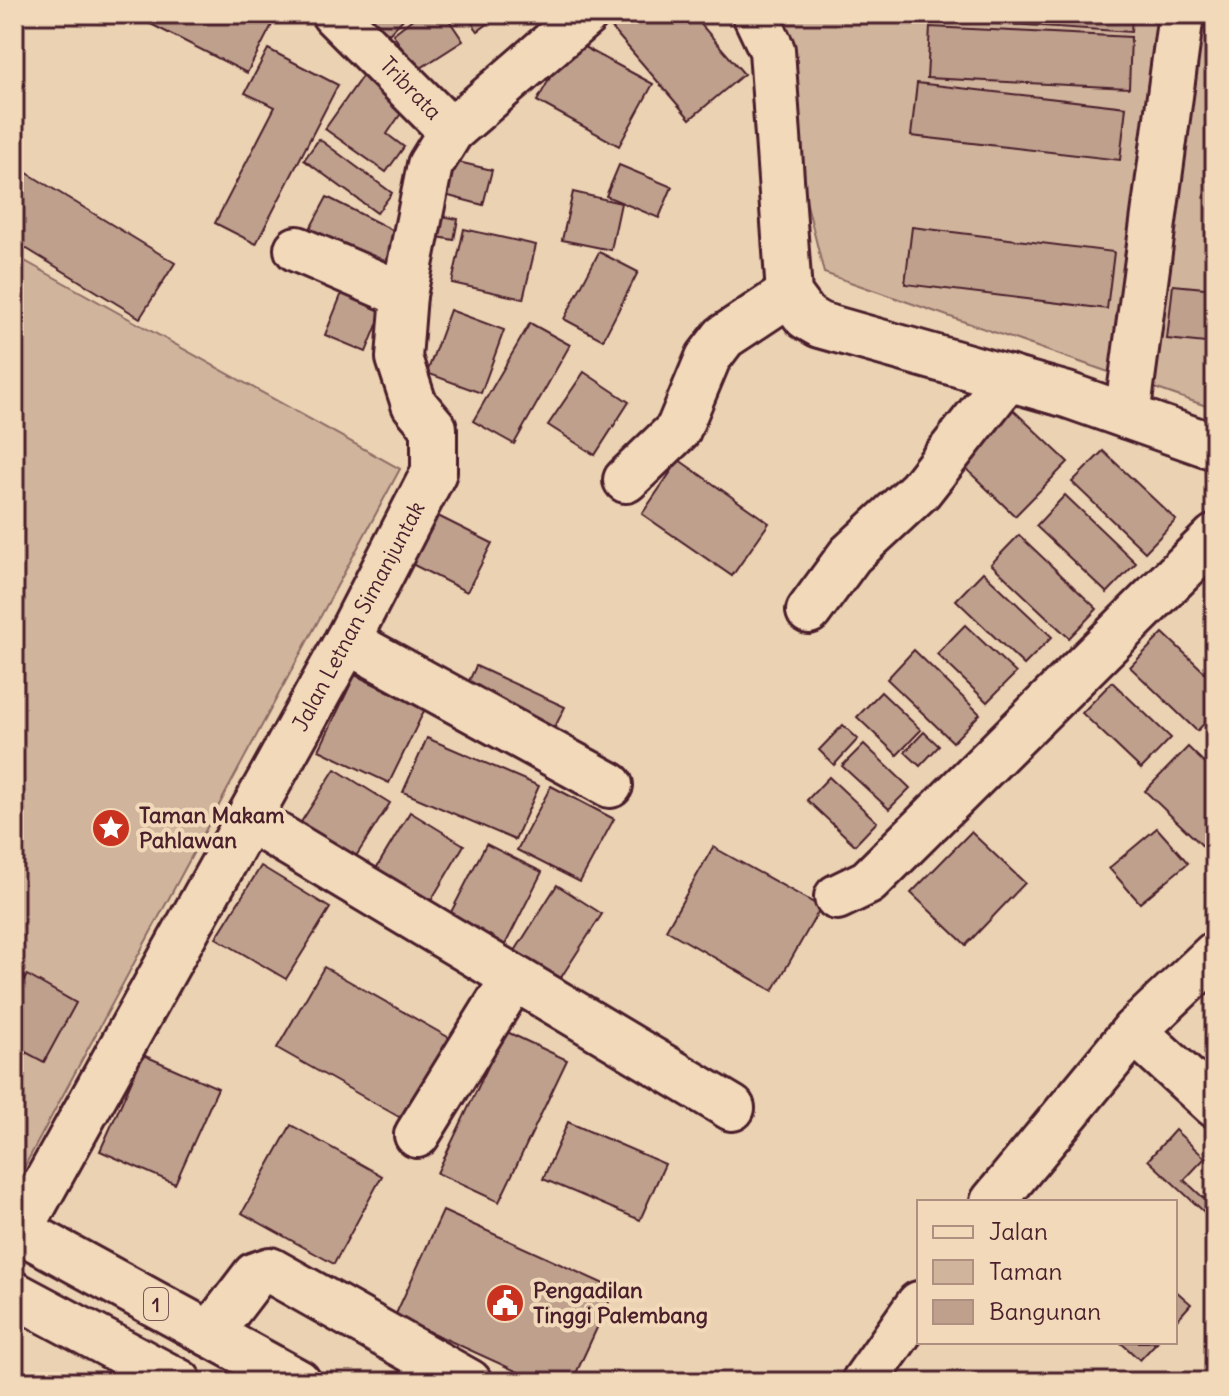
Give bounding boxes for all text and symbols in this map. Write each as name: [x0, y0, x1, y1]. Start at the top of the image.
street label: Tribrata: [374, 50, 448, 126]
street label: Jalan Letnan Simanjuntak: [285, 496, 431, 736]
place label: Taman Makam Pahlawan: [139, 801, 285, 854]
place icon: Taman Makam Pahlawan: [90, 807, 132, 849]
legend: [917, 1200, 1177, 1344]
text: Jalan: [989, 1216, 1048, 1246]
text: Taman: [989, 1256, 1062, 1286]
place label: Pengadilan Tinggi Palembang: [533, 1276, 708, 1329]
public building icon: Pengadilan Tinggi Palembang: [484, 1282, 526, 1324]
road number: 1: [144, 1288, 168, 1320]
text: Bangunan: [989, 1296, 1101, 1326]

